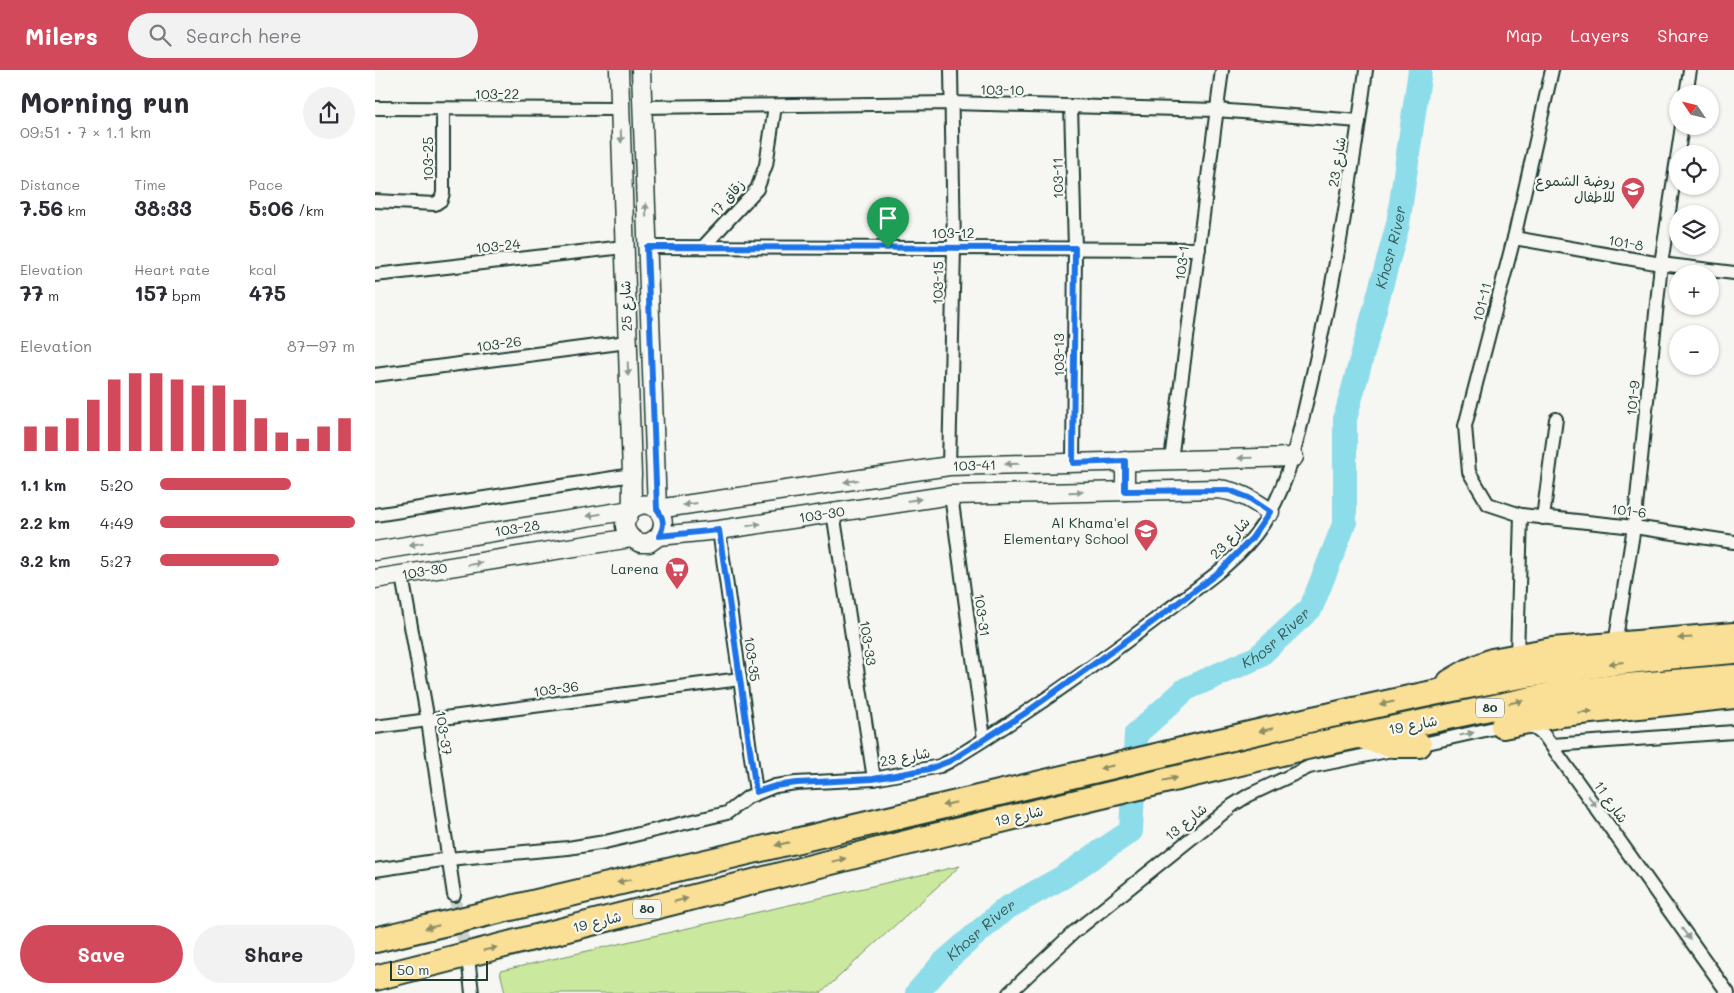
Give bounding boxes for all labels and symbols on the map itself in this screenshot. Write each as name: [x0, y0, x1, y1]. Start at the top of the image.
street label: 103-10: [980, 80, 1024, 99]
street label: 103-22: [475, 84, 519, 103]
north arrow: [1669, 85, 1719, 135]
one-way arrow: [617, 128, 625, 144]
street label: شارع 23: [1323, 135, 1351, 189]
street label: 103-25: [418, 137, 437, 181]
street label: 103-11: [1048, 157, 1067, 199]
place label: روضة الشموع للاطفال: [1535, 171, 1615, 206]
street label: زقاق 17: [705, 175, 748, 220]
school or university icon: روضة الشموع للاطفال: [1620, 176, 1646, 210]
pin: [867, 197, 909, 248]
one-way arrow: [642, 202, 650, 218]
water label: Khosr River: [1370, 204, 1410, 291]
street label: 103-12: [931, 223, 975, 242]
street label: 101-8: [1607, 230, 1645, 255]
street label: 103-24: [475, 234, 522, 257]
street label: 103-1: [1170, 244, 1193, 282]
street label: 103-15: [928, 261, 947, 305]
street label: شارع 25: [615, 280, 637, 332]
street label: 101-11: [1468, 280, 1496, 323]
street label: 103-26: [475, 331, 523, 356]
street label: 103-13: [1049, 333, 1068, 377]
one-way arrow: [625, 361, 633, 377]
street label: 101-9: [1621, 379, 1644, 417]
one-way arrow: [1237, 454, 1253, 462]
street label: 103-41: [952, 455, 996, 475]
one-way arrow: [1004, 461, 1020, 469]
one-way arrow: [843, 477, 859, 485]
one-way arrow: [1069, 488, 1085, 496]
one-way arrow: [907, 496, 923, 504]
street label: 101-6: [1610, 499, 1648, 522]
one-way arrow: [682, 500, 698, 508]
street label: 103-30: [798, 501, 846, 527]
one-way arrow: [585, 512, 601, 520]
place label: Al Khama'el Elementary School: [1003, 513, 1129, 548]
street label: شارع 23: [1205, 513, 1255, 563]
street label: 103-28: [493, 515, 541, 541]
school or university icon: Al Khama'el Elementary School: [1133, 518, 1159, 552]
one-way arrow: [746, 520, 762, 528]
one-way arrow: [408, 541, 424, 549]
supermarket icon: Larena: [664, 556, 690, 590]
street label: 103-30: [400, 558, 449, 584]
one-way arrow: [467, 559, 483, 567]
place label: Larena: [611, 559, 659, 578]
street label: 103-31: [970, 592, 995, 638]
water label: Khosr River: [1238, 602, 1314, 672]
street label: 103-33: [856, 619, 881, 667]
street label: 103-35: [740, 635, 765, 683]
one-way arrow: [1677, 635, 1693, 643]
one-way arrow: [1608, 659, 1624, 667]
street label: 103-36: [532, 676, 580, 701]
road number: 80: [1476, 698, 1504, 718]
one-way arrow: [1509, 698, 1524, 706]
one-way arrow: [1379, 700, 1395, 708]
one-way arrow: [1578, 708, 1594, 716]
street label: 103-37: [432, 709, 457, 757]
street label: شارع 19: [1387, 710, 1439, 740]
one-way arrow: [1258, 726, 1273, 734]
one-way arrow: [1459, 730, 1475, 738]
street label: شارع 23: [878, 742, 932, 772]
one-way arrow: [1100, 763, 1115, 771]
one-way arrow: [1162, 775, 1177, 783]
street label: شارع 11: [1589, 777, 1633, 827]
one-way arrow: [1587, 794, 1597, 808]
street label: شارع 13: [1161, 799, 1211, 845]
one-way arrow: [942, 800, 957, 808]
street label: شارع 19: [993, 801, 1045, 831]
one-way arrow: [775, 840, 790, 848]
one-way arrow: [831, 856, 846, 864]
one-way arrow: [616, 877, 632, 885]
water label: Khosr River: [942, 894, 1019, 965]
one-way arrow: [674, 896, 689, 904]
road number: 80: [633, 900, 661, 919]
street label: شارع 19: [571, 906, 623, 938]
one-way arrow: [424, 923, 439, 931]
one-way arrow: [1681, 927, 1691, 940]
one-way arrow: [483, 945, 498, 953]
scale bar: [390, 958, 487, 981]

